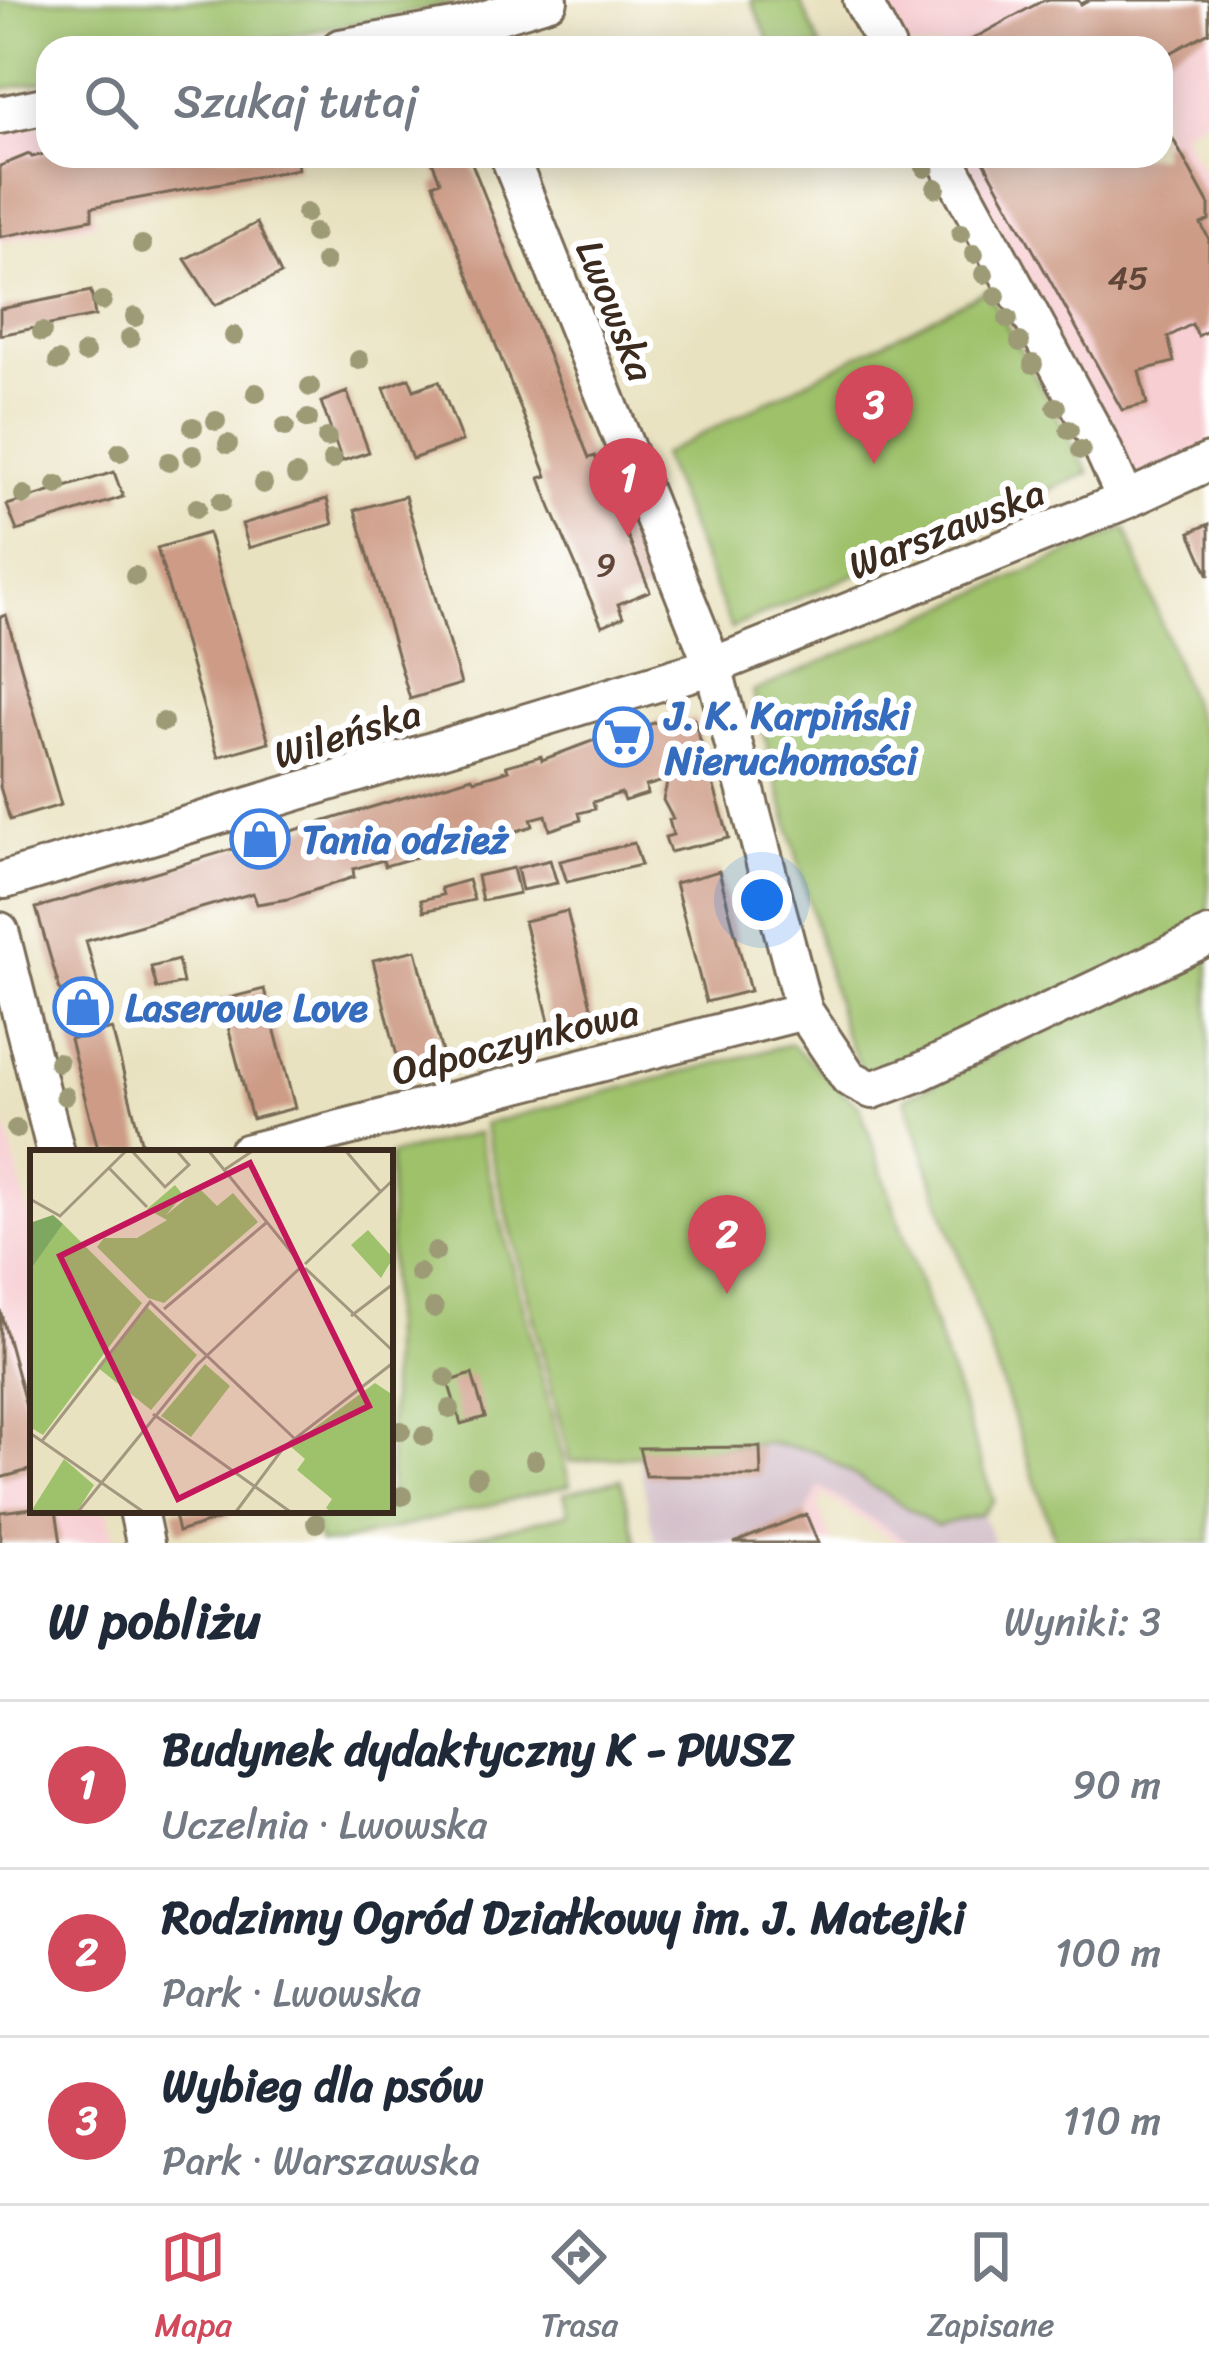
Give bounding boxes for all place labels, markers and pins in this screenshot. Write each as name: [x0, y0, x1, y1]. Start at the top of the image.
pin: 3: [835, 365, 913, 464]
pin: 1: [589, 438, 667, 537]
place label: J. K. Karpiński Nieruchomości: [663, 681, 919, 795]
supermarket icon: J. K. Karpiński Nieruchomości: [592, 706, 654, 768]
place label: Tania odzież: [302, 805, 510, 874]
shop icon: Tania odzież: [229, 808, 291, 870]
place label: Laserowe Love: [125, 973, 368, 1042]
shop icon: Laserowe Love: [52, 976, 114, 1038]
pin: 2: [688, 1195, 766, 1294]

